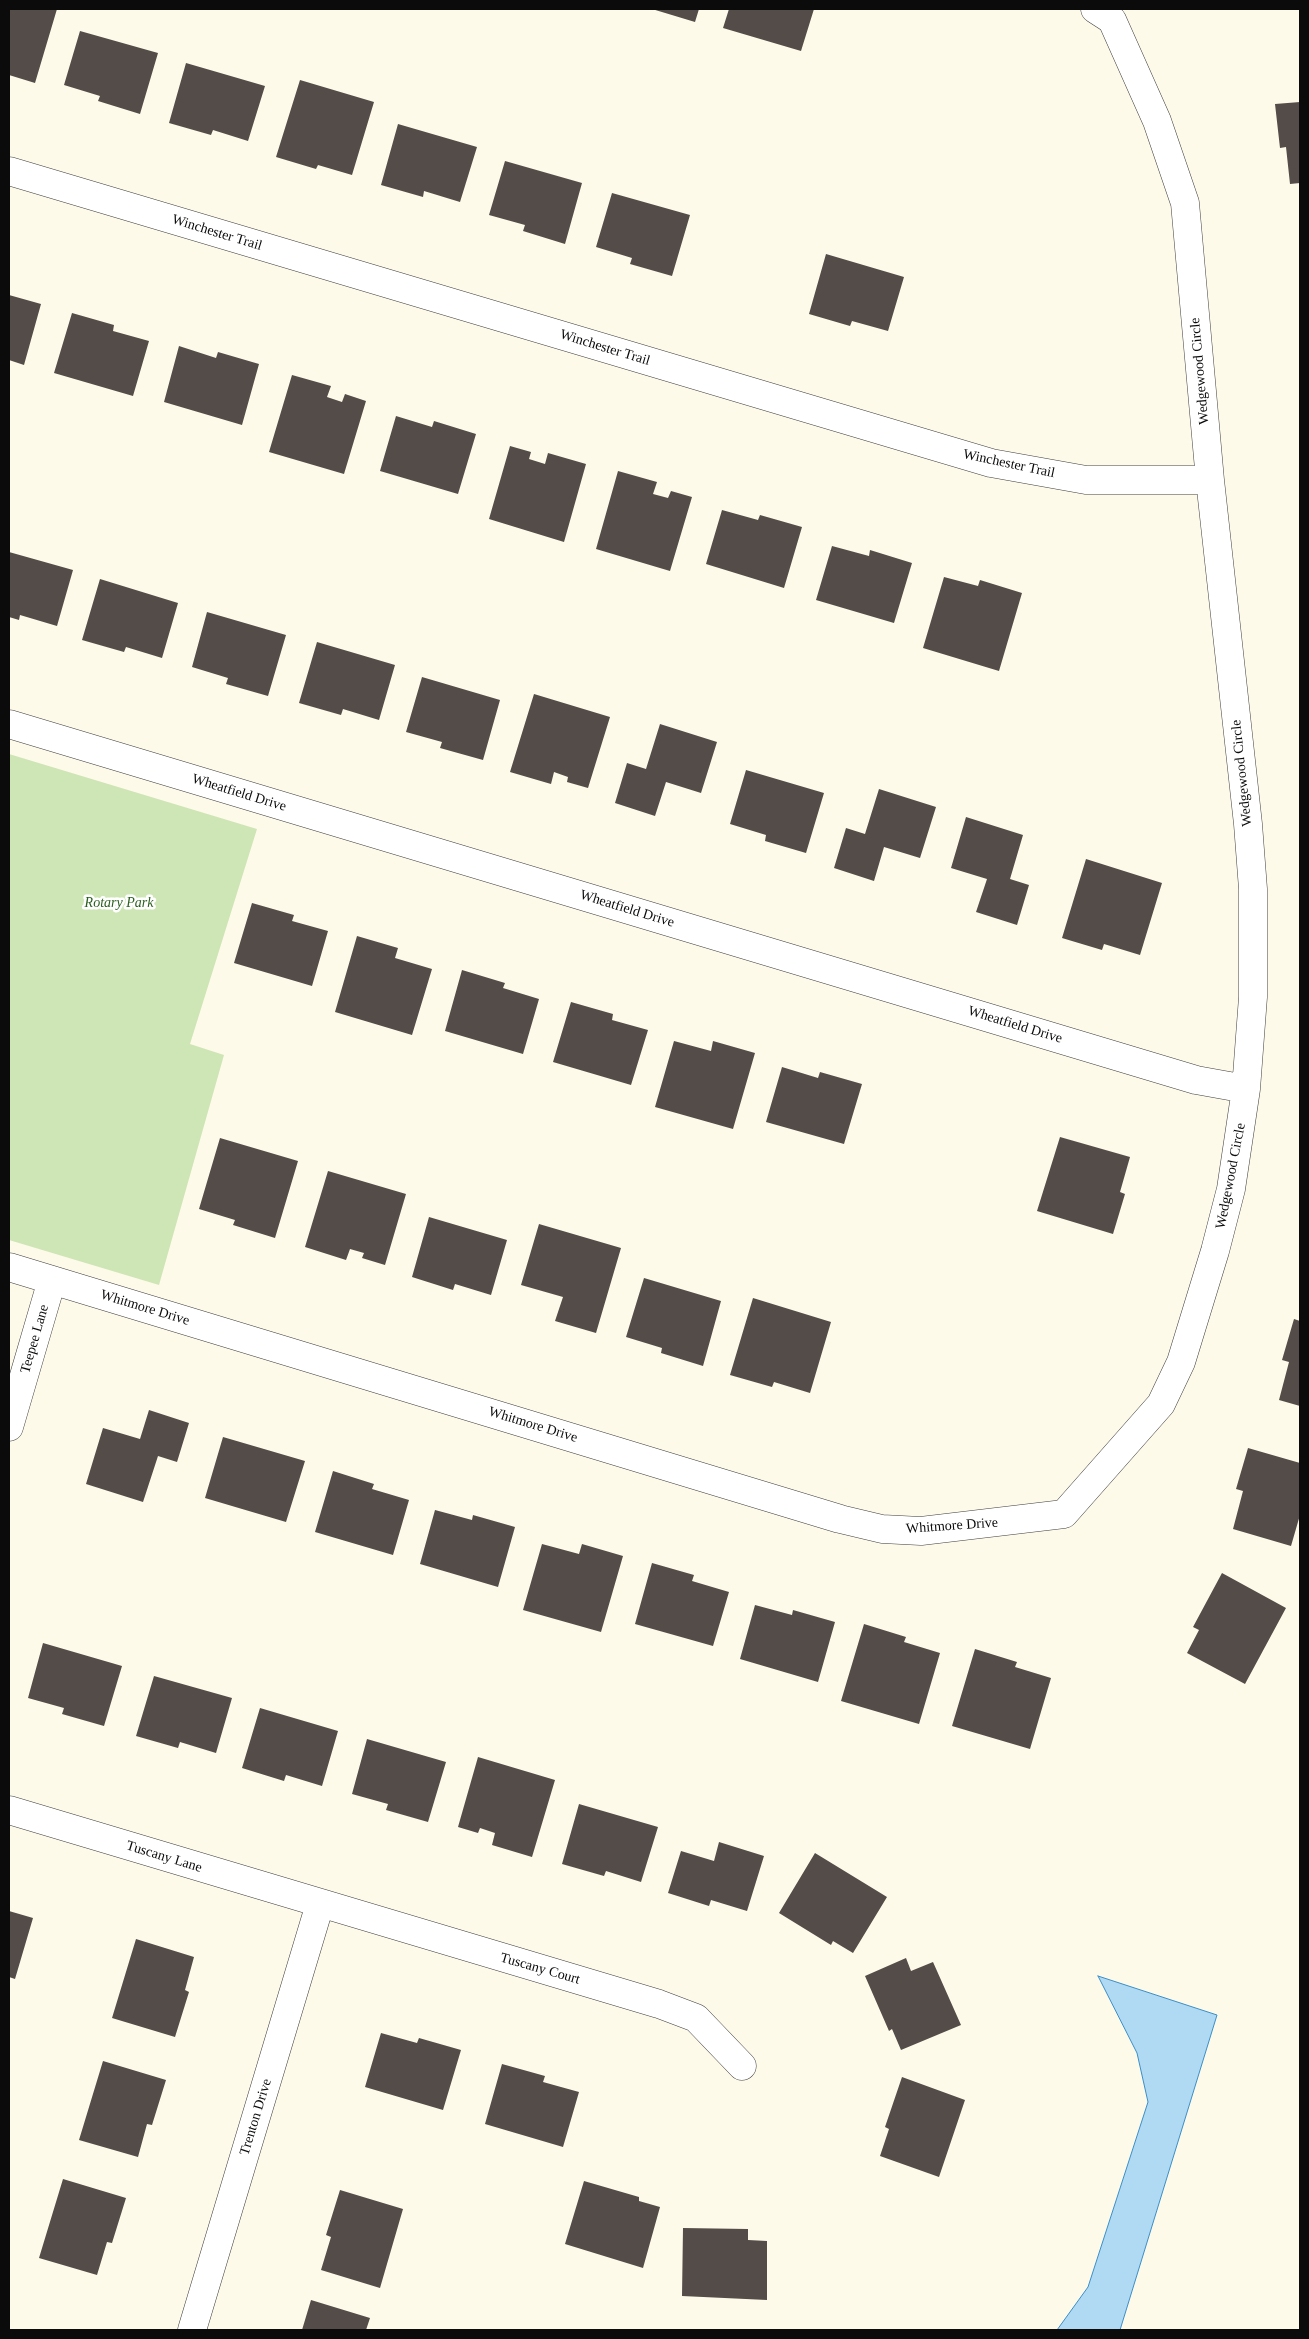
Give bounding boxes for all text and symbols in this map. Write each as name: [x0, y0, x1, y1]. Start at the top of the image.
street label: Winchester Trail: [170, 211, 264, 255]
street label: Wedgewood Circle: [1187, 317, 1213, 425]
street label: Winchester Trail: [558, 326, 652, 370]
street label: Winchester Trail: [962, 446, 1056, 482]
street label: Wedgewood Circle: [1228, 719, 1256, 827]
street label: Wheatfield Drive: [190, 771, 288, 815]
street label: Wheatfield Drive: [578, 887, 676, 931]
park label: Rotary Park: [85, 895, 153, 911]
street label: Wheatfield Drive: [966, 1003, 1064, 1047]
street label: Wedgewood Circle: [1213, 1122, 1249, 1230]
street label: Whitmore Drive: [98, 1286, 192, 1330]
street label: Teepee Lane: [17, 1303, 53, 1375]
street label: Whitmore Drive: [486, 1403, 580, 1447]
street label: Whitmore Drive: [905, 1514, 999, 1538]
street label: Tuscany Lane: [124, 1838, 204, 1876]
street label: Tuscany Court: [498, 1950, 582, 1988]
street label: Trenton Drive: [236, 2077, 276, 2157]

